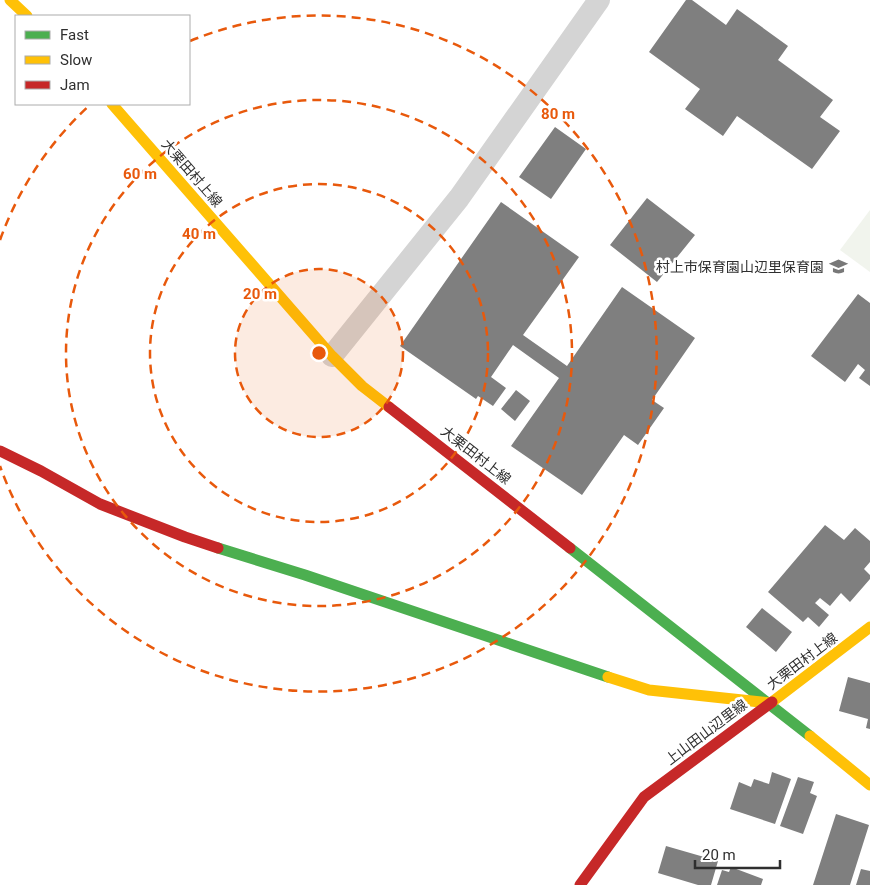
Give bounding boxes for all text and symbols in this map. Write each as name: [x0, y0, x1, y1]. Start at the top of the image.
legend: [15, 15, 190, 105]
text: Fast: [60, 26, 89, 44]
text: Slow: [60, 51, 92, 69]
text: Jam: [60, 76, 90, 94]
text: 80 m: [541, 105, 575, 123]
street label: 大栗田村上線: [158, 136, 226, 210]
text: 60 m: [123, 165, 157, 183]
text: 40 m: [182, 225, 216, 243]
school or university icon: 村上市保育園山辺里保育園: [828, 257, 848, 277]
place label: 村上市保育園山辺里保育園: [656, 259, 824, 275]
text: 20 m: [243, 285, 277, 303]
centre of rings: [310, 344, 328, 362]
street label: 大栗田村上線: [438, 423, 514, 487]
street label: 大栗田村上線: [764, 629, 840, 693]
street label: 上山田山辺里線: [662, 696, 750, 768]
scale bar: [695, 838, 780, 870]
text: 20 m: [702, 846, 736, 864]

